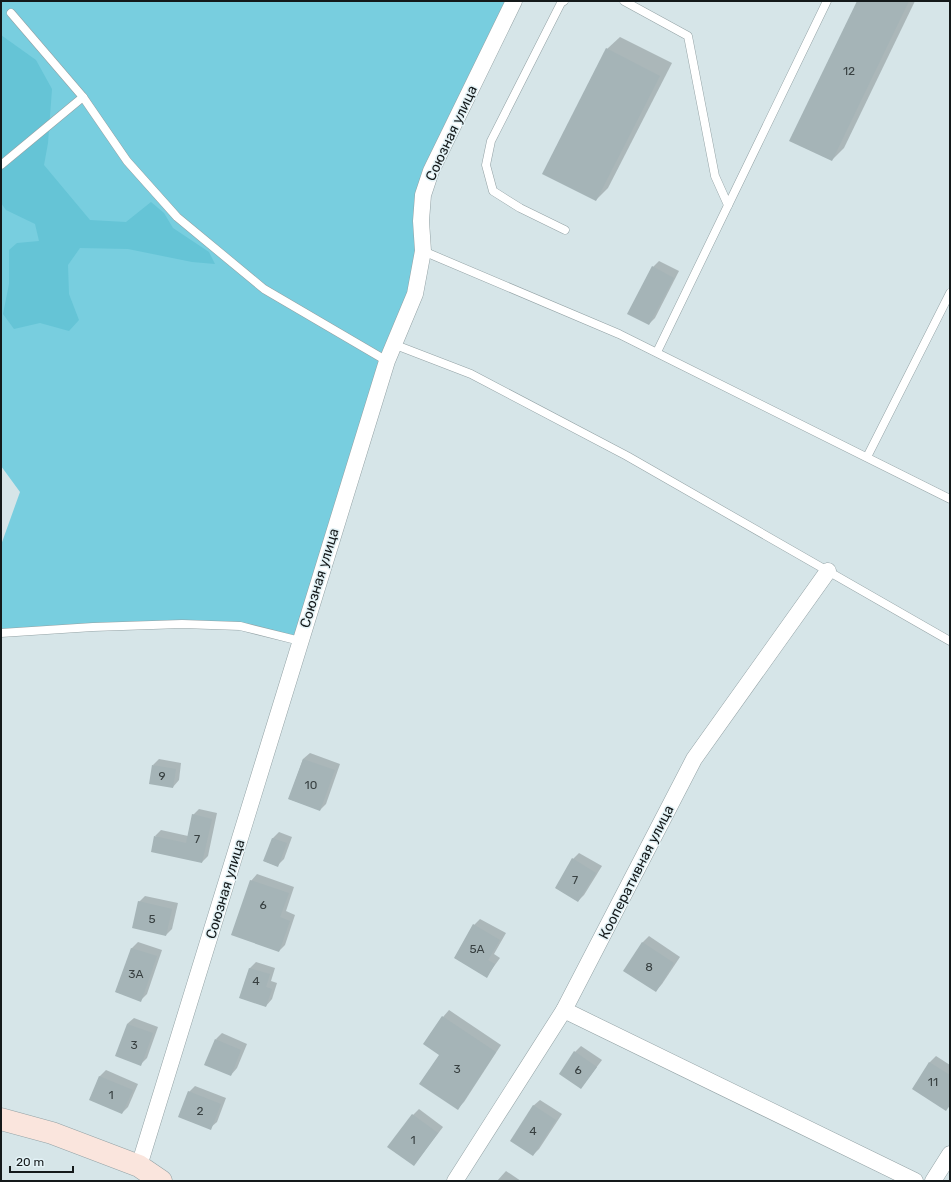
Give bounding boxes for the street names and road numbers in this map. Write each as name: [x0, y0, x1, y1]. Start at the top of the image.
street label: Союзная улица: [422, 83, 481, 184]
street label: Союзная улица: [296, 526, 343, 630]
street label: Кооперативная улица: [595, 802, 678, 942]
street label: Союзная улица: [202, 837, 249, 941]

